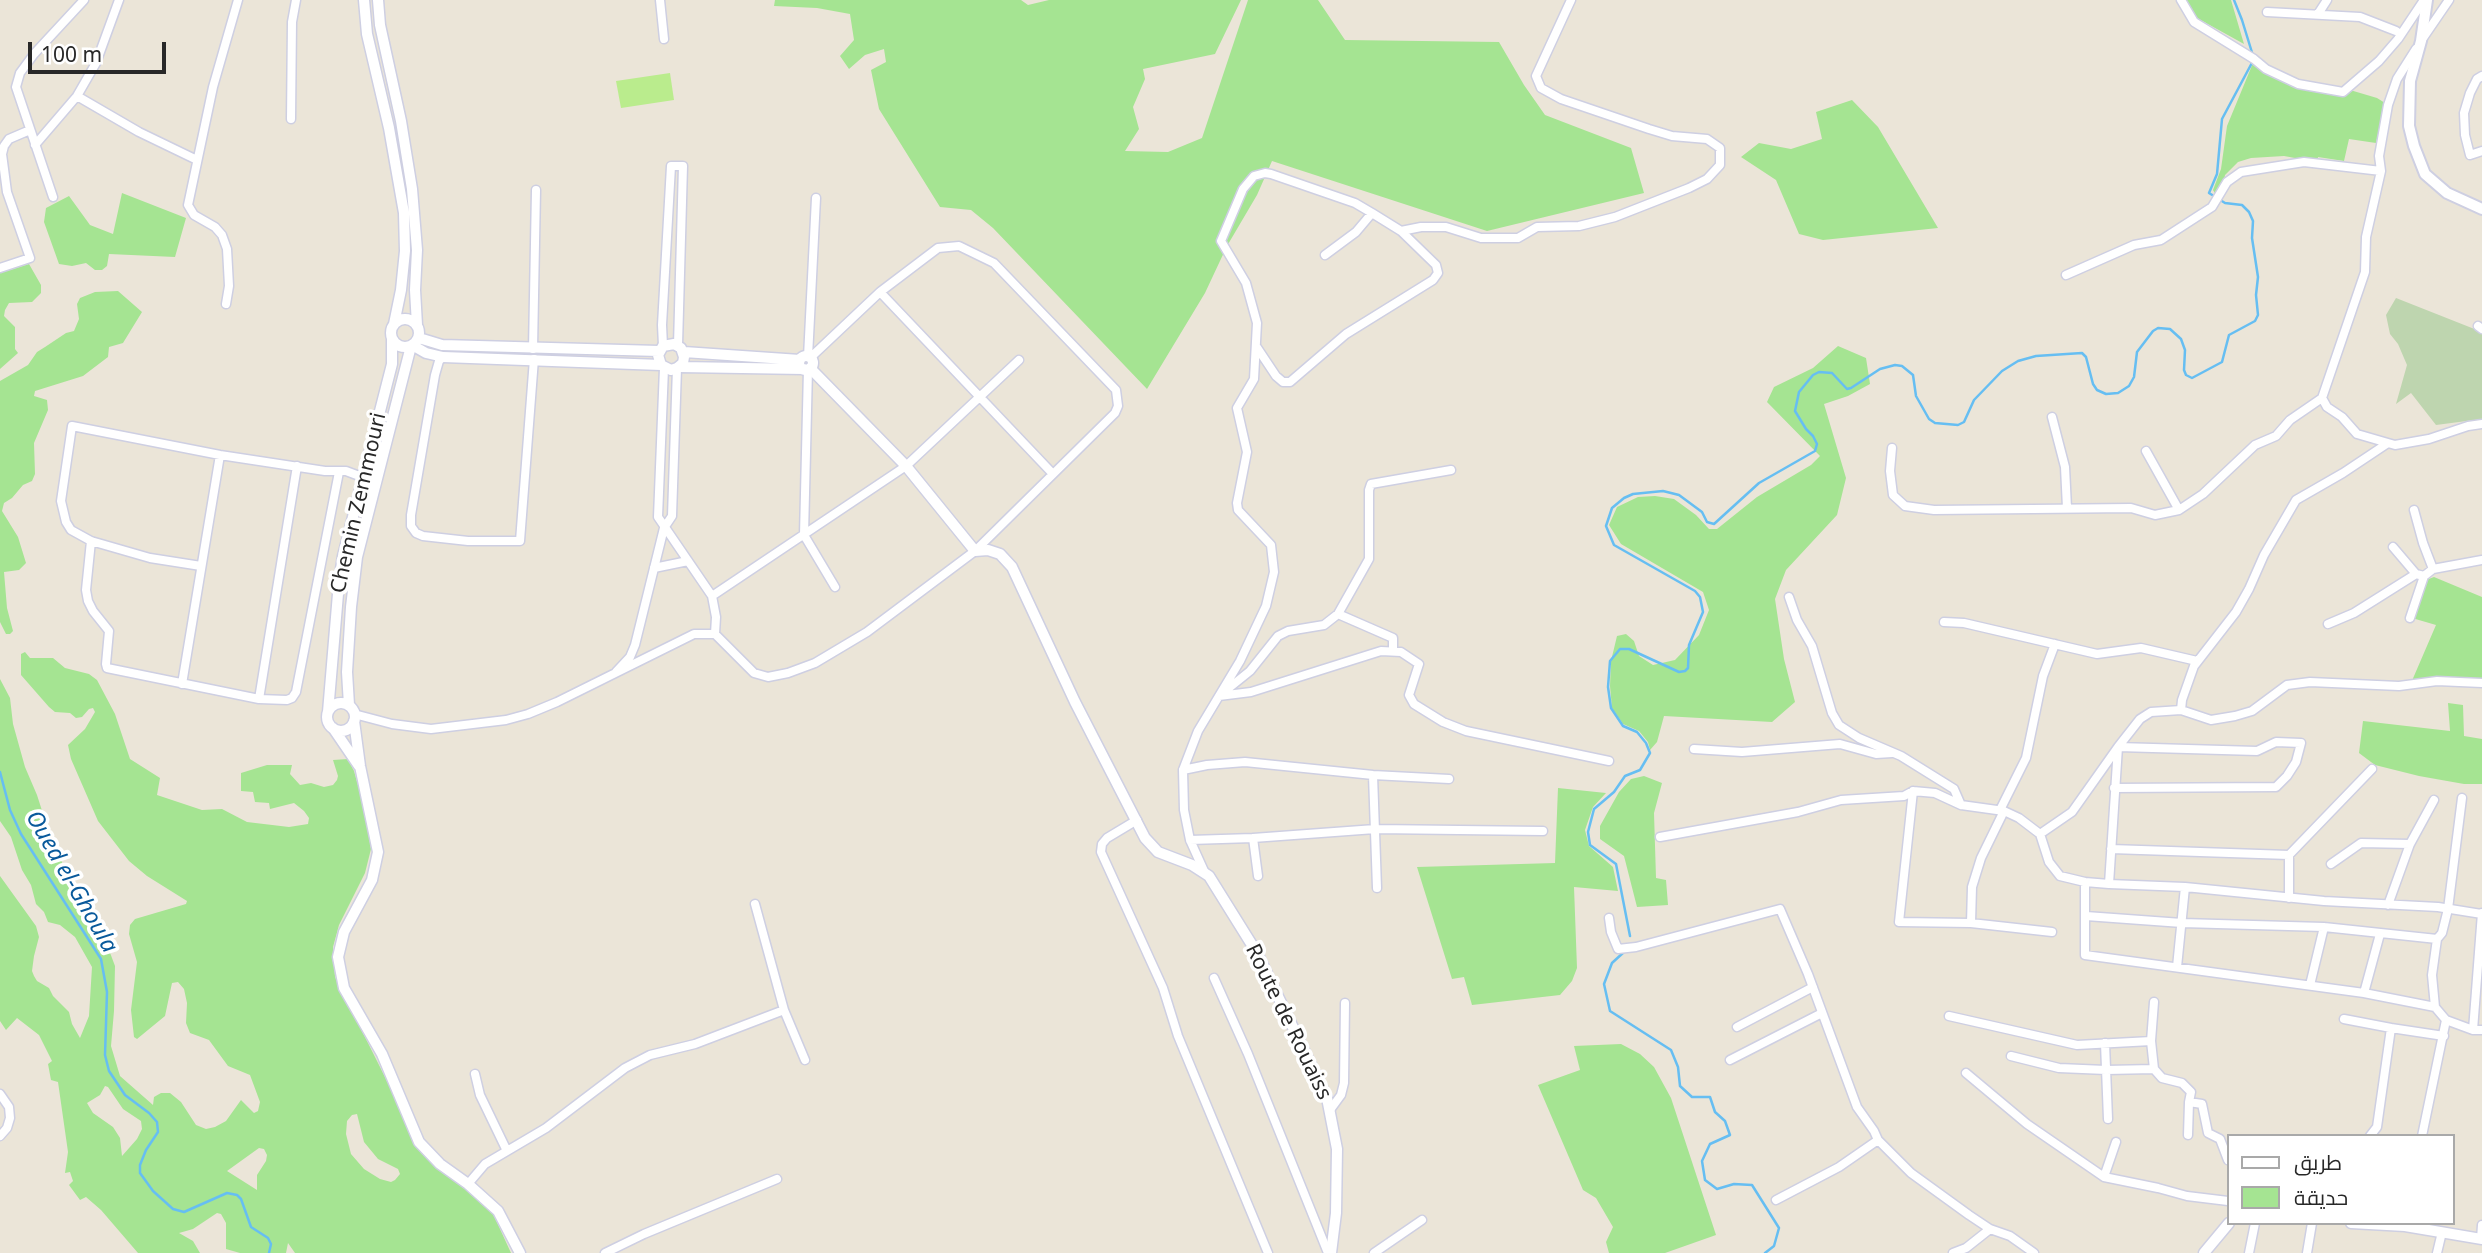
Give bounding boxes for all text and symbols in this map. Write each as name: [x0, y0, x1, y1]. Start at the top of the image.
scale bar: [32, 28, 170, 72]
text: 100 m: [41, 40, 102, 68]
street label: Chemin Zemmouri: [326, 410, 392, 596]
water label: Oued el-Ghoula: [19, 806, 123, 958]
street label: Route de Rouaiss: [1239, 940, 1337, 1104]
legend: [2226, 1134, 2454, 1225]
text: طريق: [2294, 1148, 2342, 1176]
text: حديقة: [2294, 1183, 2348, 1211]

